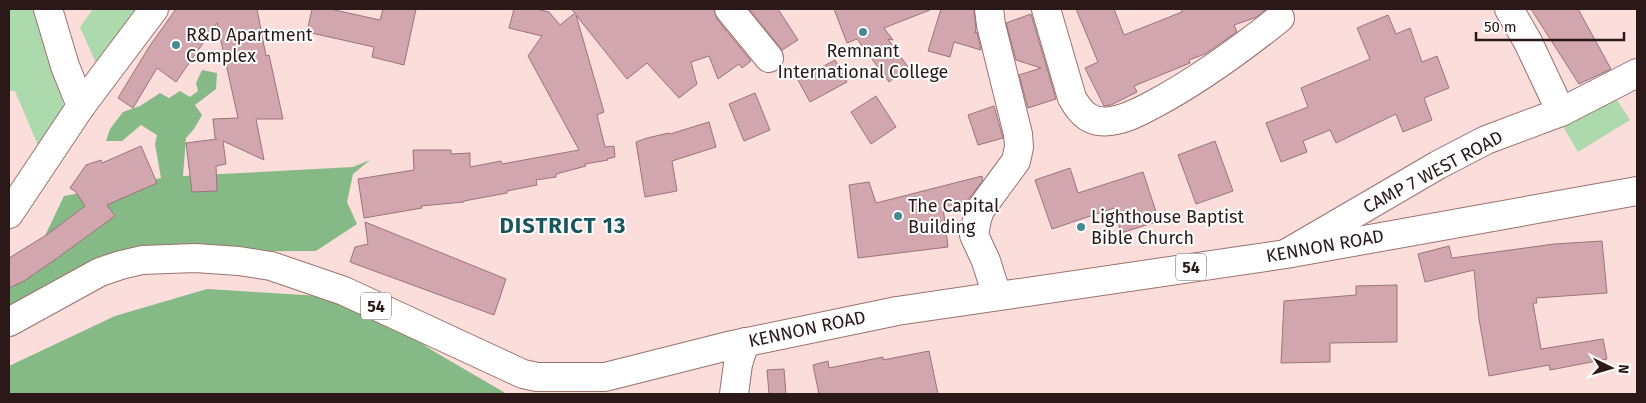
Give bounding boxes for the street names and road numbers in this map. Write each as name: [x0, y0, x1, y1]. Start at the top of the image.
street label: CAMP 7 WEST ROAD: [1359, 126, 1507, 218]
street label: KENNON ROAD: [1264, 225, 1386, 267]
road number: 54: [1176, 253, 1206, 280]
road number: 54: [361, 292, 391, 320]
street label: KENNON ROAD: [746, 306, 868, 352]

